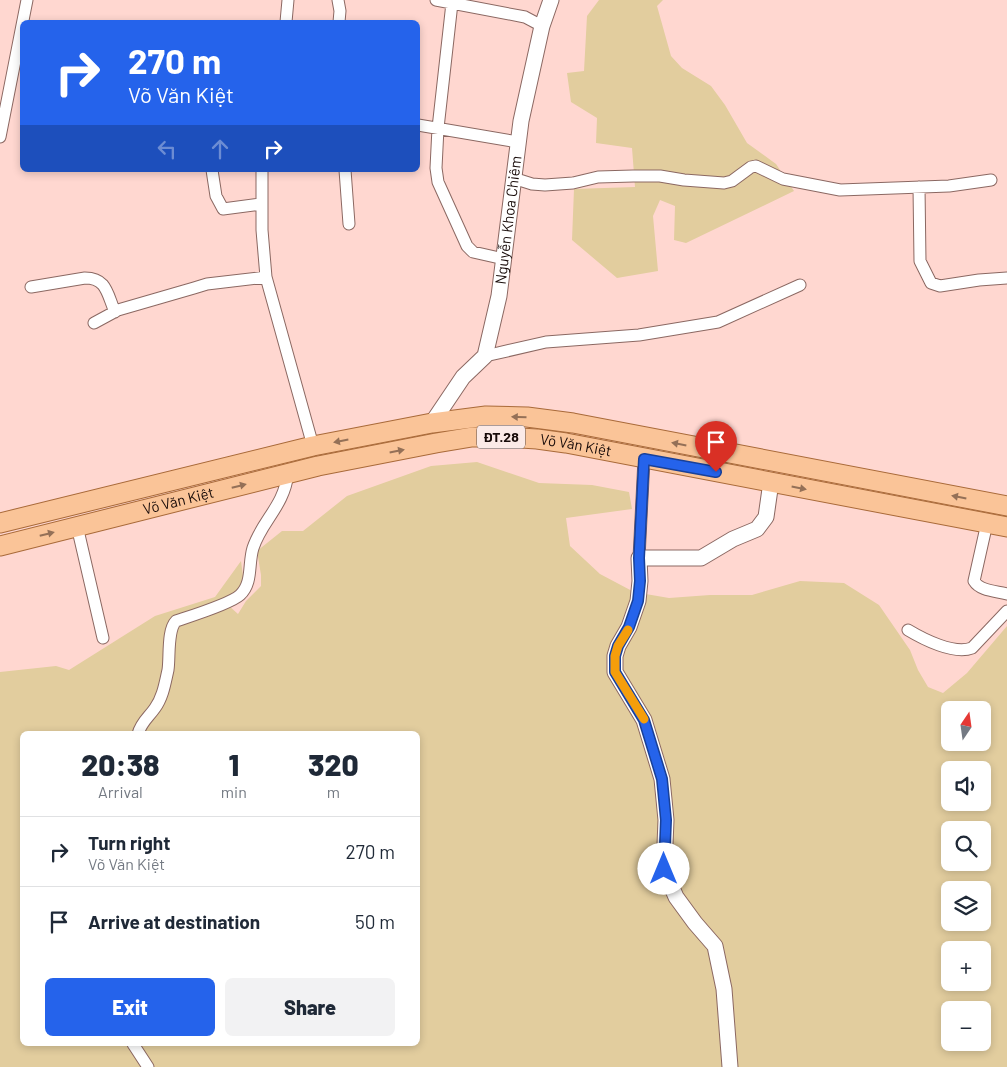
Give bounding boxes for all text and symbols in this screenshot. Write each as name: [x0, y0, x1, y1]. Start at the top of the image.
text: 270 m: [128, 39, 221, 81]
icon: right: [45, 40, 110, 105]
text: Võ Văn Kiệt: [128, 81, 234, 107]
icon: left: [153, 135, 181, 163]
icon: ahead: [206, 135, 234, 163]
icon: right: [259, 135, 287, 163]
street label: Nguyễn Khoa Chiêm: [491, 155, 525, 285]
one-way arrow: [511, 412, 527, 420]
pin: [695, 421, 737, 472]
road number: ĐT.28: [477, 426, 525, 448]
icon: arrive: [702, 428, 730, 456]
street label: Võ Văn Kiệt: [539, 430, 613, 460]
one-way arrow: [334, 437, 349, 445]
one-way arrow: [671, 439, 687, 447]
one-way arrow: [390, 446, 406, 454]
one-way arrow: [231, 481, 246, 489]
street label: Võ Văn Kiệt: [141, 483, 216, 518]
one-way arrow: [791, 484, 807, 492]
one-way arrow: [952, 493, 967, 501]
one-way arrow: [40, 530, 55, 538]
north arrow: [941, 701, 991, 751]
map controls: [941, 701, 991, 1051]
text: 20:38: [81, 746, 160, 782]
text: 1: [228, 746, 239, 782]
text: 320: [308, 746, 359, 782]
button: sound: [941, 761, 991, 811]
text: Arrival: [98, 782, 143, 801]
text: min: [221, 782, 247, 801]
text: m: [327, 782, 340, 801]
button: search: [941, 821, 991, 871]
text: Turn right: [88, 831, 170, 854]
icon: right: [45, 838, 73, 866]
text: 270 m: [346, 840, 395, 863]
position arrow: [637, 842, 689, 894]
text: Võ Văn Kiệt: [88, 854, 165, 873]
button: layers: [941, 881, 991, 931]
icon: arrive: [45, 908, 73, 936]
text: Arrive at destination: [88, 910, 260, 933]
text: 50 m: [355, 910, 395, 933]
button: +: [941, 941, 991, 991]
button: Exit: [45, 978, 215, 1036]
button: Share: [225, 978, 395, 1036]
button: −: [941, 1001, 991, 1051]

